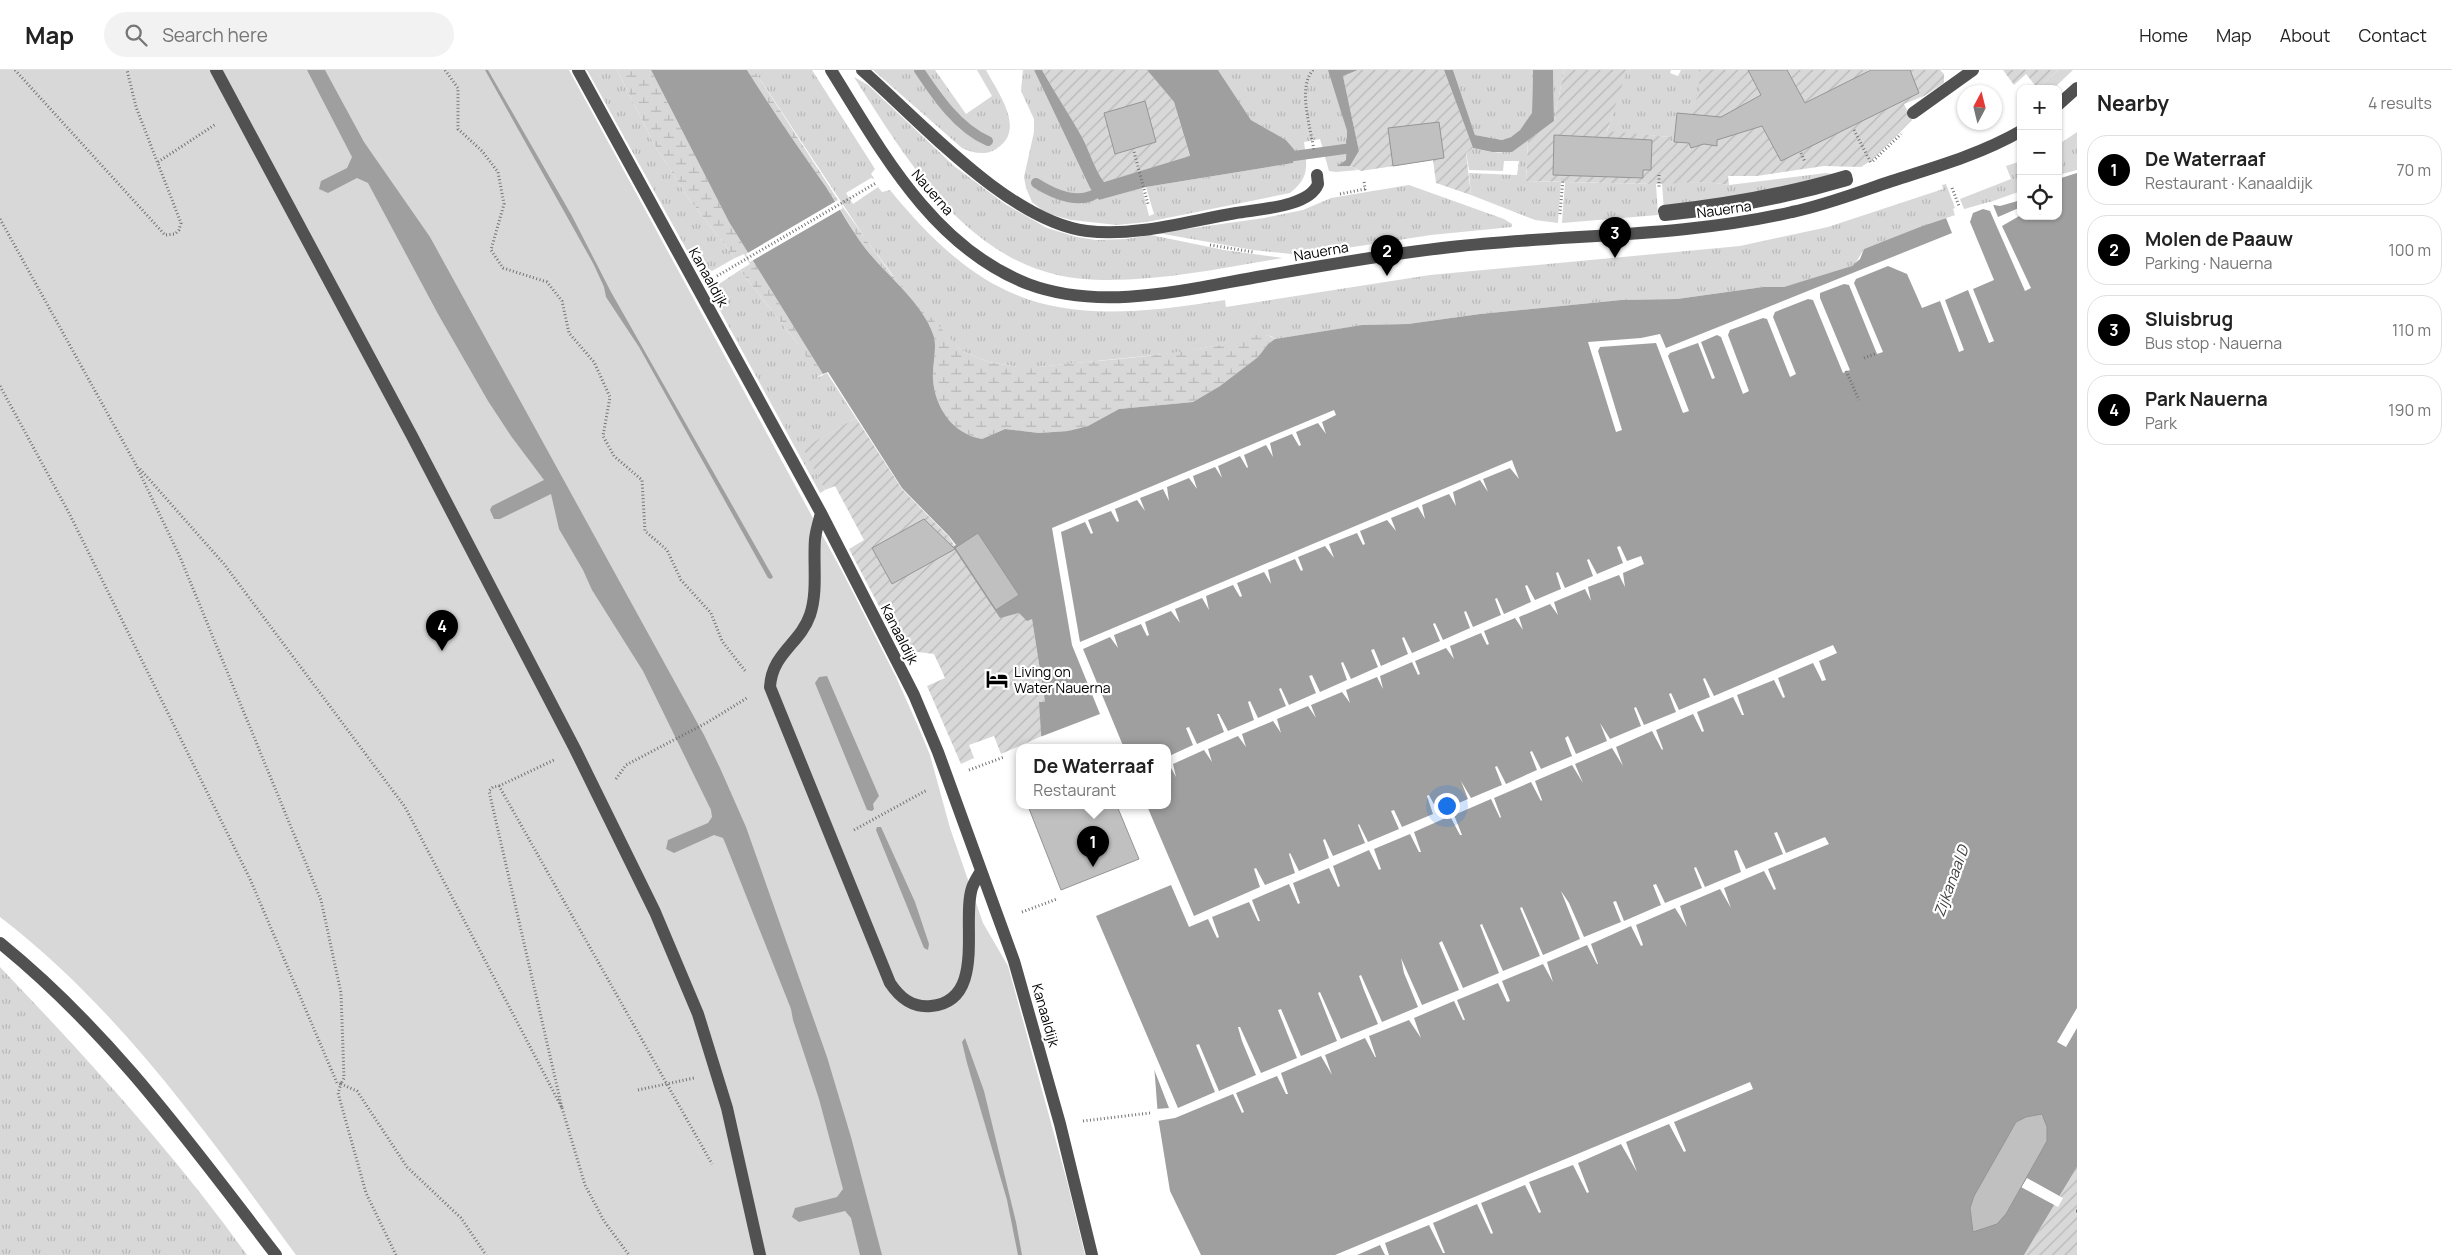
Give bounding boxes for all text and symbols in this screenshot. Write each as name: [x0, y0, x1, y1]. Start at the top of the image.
search box: [104, 12, 454, 57]
text: Map: [25, 18, 74, 51]
icon: search: [122, 21, 150, 49]
text: Search here: [162, 22, 268, 48]
text: Home: [2139, 23, 2188, 47]
text: Map: [2216, 23, 2252, 47]
text: About: [2280, 23, 2330, 47]
text: Contact: [2358, 23, 2427, 47]
north arrow: [1957, 85, 2002, 130]
map controls: [2017, 85, 2062, 220]
button: +: [2017, 85, 2062, 130]
text: Nearby: [2097, 89, 2169, 117]
text: 4 results: [2368, 92, 2432, 114]
button: −: [2017, 130, 2062, 175]
text: De Waterraaf: [2145, 146, 2265, 172]
text: 1: [2110, 159, 2118, 181]
text: 70 m: [2396, 159, 2431, 181]
street label: Nauerna: [908, 165, 958, 219]
text: Restaurant · Kanaaldijk: [2145, 172, 2312, 194]
button: locate: [2017, 175, 2062, 220]
street label: Nauerna: [1695, 196, 1753, 222]
pin: 3: [1599, 217, 1631, 258]
text: Molen de Paauw: [2145, 226, 2293, 252]
pin: 2: [1371, 235, 1403, 276]
street label: Nauerna: [1292, 237, 1350, 265]
text: 2: [2109, 239, 2119, 261]
text: 100 m: [2388, 239, 2431, 261]
street label: Kanaaldijk: [685, 244, 734, 311]
text: Parking · Nauerna: [2145, 252, 2272, 274]
text: Sluisbrug: [2145, 306, 2233, 332]
text: 3: [2109, 319, 2119, 341]
text: 110 m: [2392, 319, 2431, 341]
text: Bus stop · Nauerna: [2145, 332, 2282, 354]
text: Park Nauerna: [2145, 386, 2268, 412]
text: 4: [2109, 399, 2119, 421]
text: 190 m: [2388, 399, 2431, 421]
text: Park: [2145, 412, 2177, 434]
street label: Kanaaldijk: [877, 601, 924, 668]
pin: 4: [426, 610, 458, 651]
place label: Living on Water Nauerna: [1014, 662, 1111, 697]
hotel icon: Living on Water Nauerna: [984, 666, 1010, 692]
popup: [1016, 744, 1171, 809]
text: De Waterraaf: [1033, 753, 1154, 779]
text: Restaurant: [1033, 779, 1116, 801]
your location: [1434, 793, 1460, 819]
pin: 1: [1077, 826, 1109, 867]
water label: Zijkanaal D: [1928, 841, 1974, 920]
street label: Kanaaldijk: [1028, 981, 1064, 1050]

